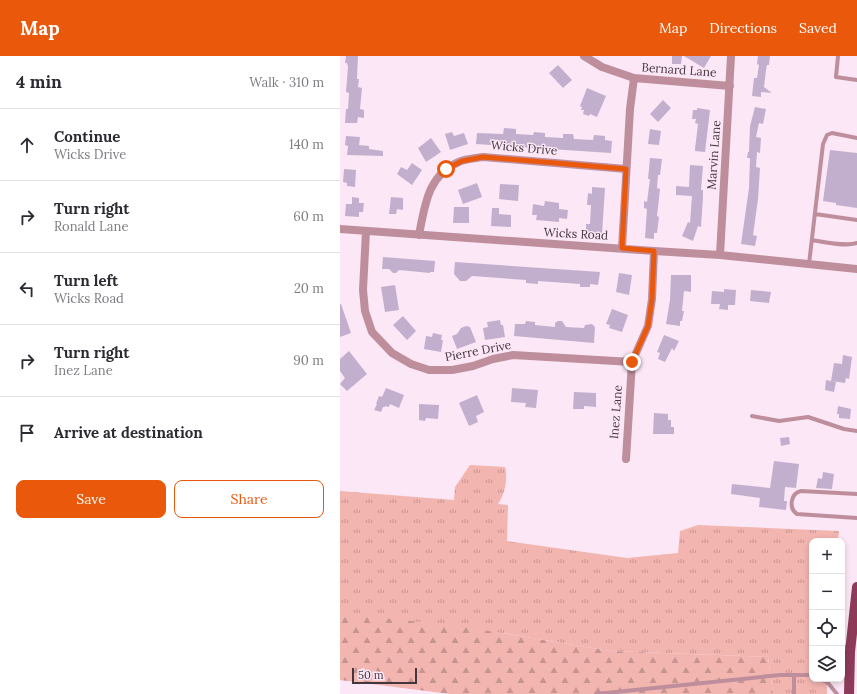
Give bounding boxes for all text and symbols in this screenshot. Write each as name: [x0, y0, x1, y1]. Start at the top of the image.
text: Map: [20, 16, 60, 40]
text: Map: [659, 19, 687, 37]
text: Directions: [709, 19, 777, 37]
text: Saved: [799, 19, 837, 37]
street label: Bernard Lane: [641, 59, 718, 80]
text: 4 min: [16, 71, 62, 93]
text: Walk · 310 m: [249, 74, 324, 91]
street label: Marvin Lane: [704, 119, 723, 190]
text: Continue: [54, 127, 120, 146]
icon: ahead: [16, 134, 38, 156]
text: 140 m: [289, 136, 324, 153]
street label: Wicks Drive: [490, 137, 558, 158]
text: Wicks Drive: [54, 146, 126, 163]
route start: [437, 160, 455, 178]
text: Turn right: [54, 199, 130, 218]
icon: right: [16, 206, 38, 228]
text: 60 m: [293, 208, 324, 225]
text: Ronald Lane: [54, 218, 128, 235]
street label: Wicks Road: [543, 224, 609, 243]
text: Turn left: [54, 271, 118, 290]
icon: left: [16, 278, 38, 300]
text: 20 m: [294, 280, 324, 297]
text: Wicks Road: [54, 290, 124, 307]
street label: Pierre Drive: [444, 337, 513, 364]
text: Turn right: [54, 343, 130, 362]
icon: right: [16, 350, 38, 372]
text: 90 m: [293, 352, 324, 369]
route end: [623, 353, 641, 371]
text: Inez Lane: [54, 362, 113, 379]
street label: Inez Lane: [606, 384, 625, 440]
icon: arrive: [16, 422, 38, 444]
text: Arrive at destination: [54, 423, 203, 442]
button: Save: [16, 480, 166, 518]
button: Share: [174, 480, 324, 518]
map controls: [809, 538, 845, 682]
button: +: [809, 538, 845, 574]
button: −: [809, 574, 845, 610]
button: locate: [809, 610, 845, 646]
button: layers: [809, 646, 845, 682]
scale bar: [352, 666, 417, 685]
text: 50 m: [358, 668, 384, 682]

